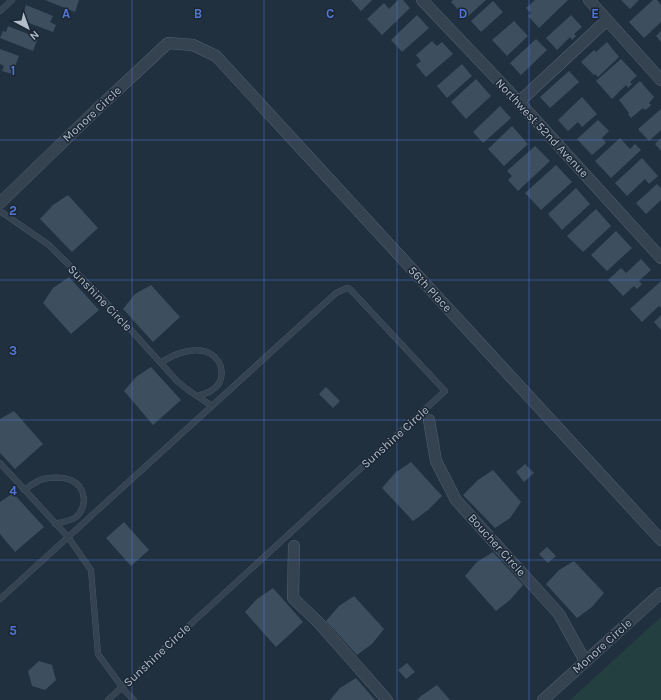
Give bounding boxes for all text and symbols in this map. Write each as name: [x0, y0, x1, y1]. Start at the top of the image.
text: A: [62, 6, 70, 21]
text: B: [194, 6, 202, 21]
text: C: [326, 6, 334, 21]
text: D: [459, 6, 468, 21]
text: E: [591, 6, 599, 21]
north arrow: [8, 8, 48, 48]
text: N: [27, 28, 41, 43]
text: 1: [11, 63, 15, 78]
street label: Northwest 52nd Avenue: [493, 76, 591, 180]
street label: Monore Circle: [60, 83, 124, 145]
text: 2: [9, 203, 17, 218]
street label: Sunshine Circle: [65, 262, 135, 334]
street label: 56th Place: [405, 263, 455, 315]
text: 3: [9, 343, 17, 358]
street label: Sunshine Circle: [358, 403, 432, 471]
text: 4: [9, 483, 17, 498]
street label: Boucher Circle: [465, 511, 529, 579]
street label: Monore Circle: [570, 616, 634, 676]
street label: Sunshine Circle: [121, 621, 193, 689]
text: 5: [9, 623, 17, 638]

